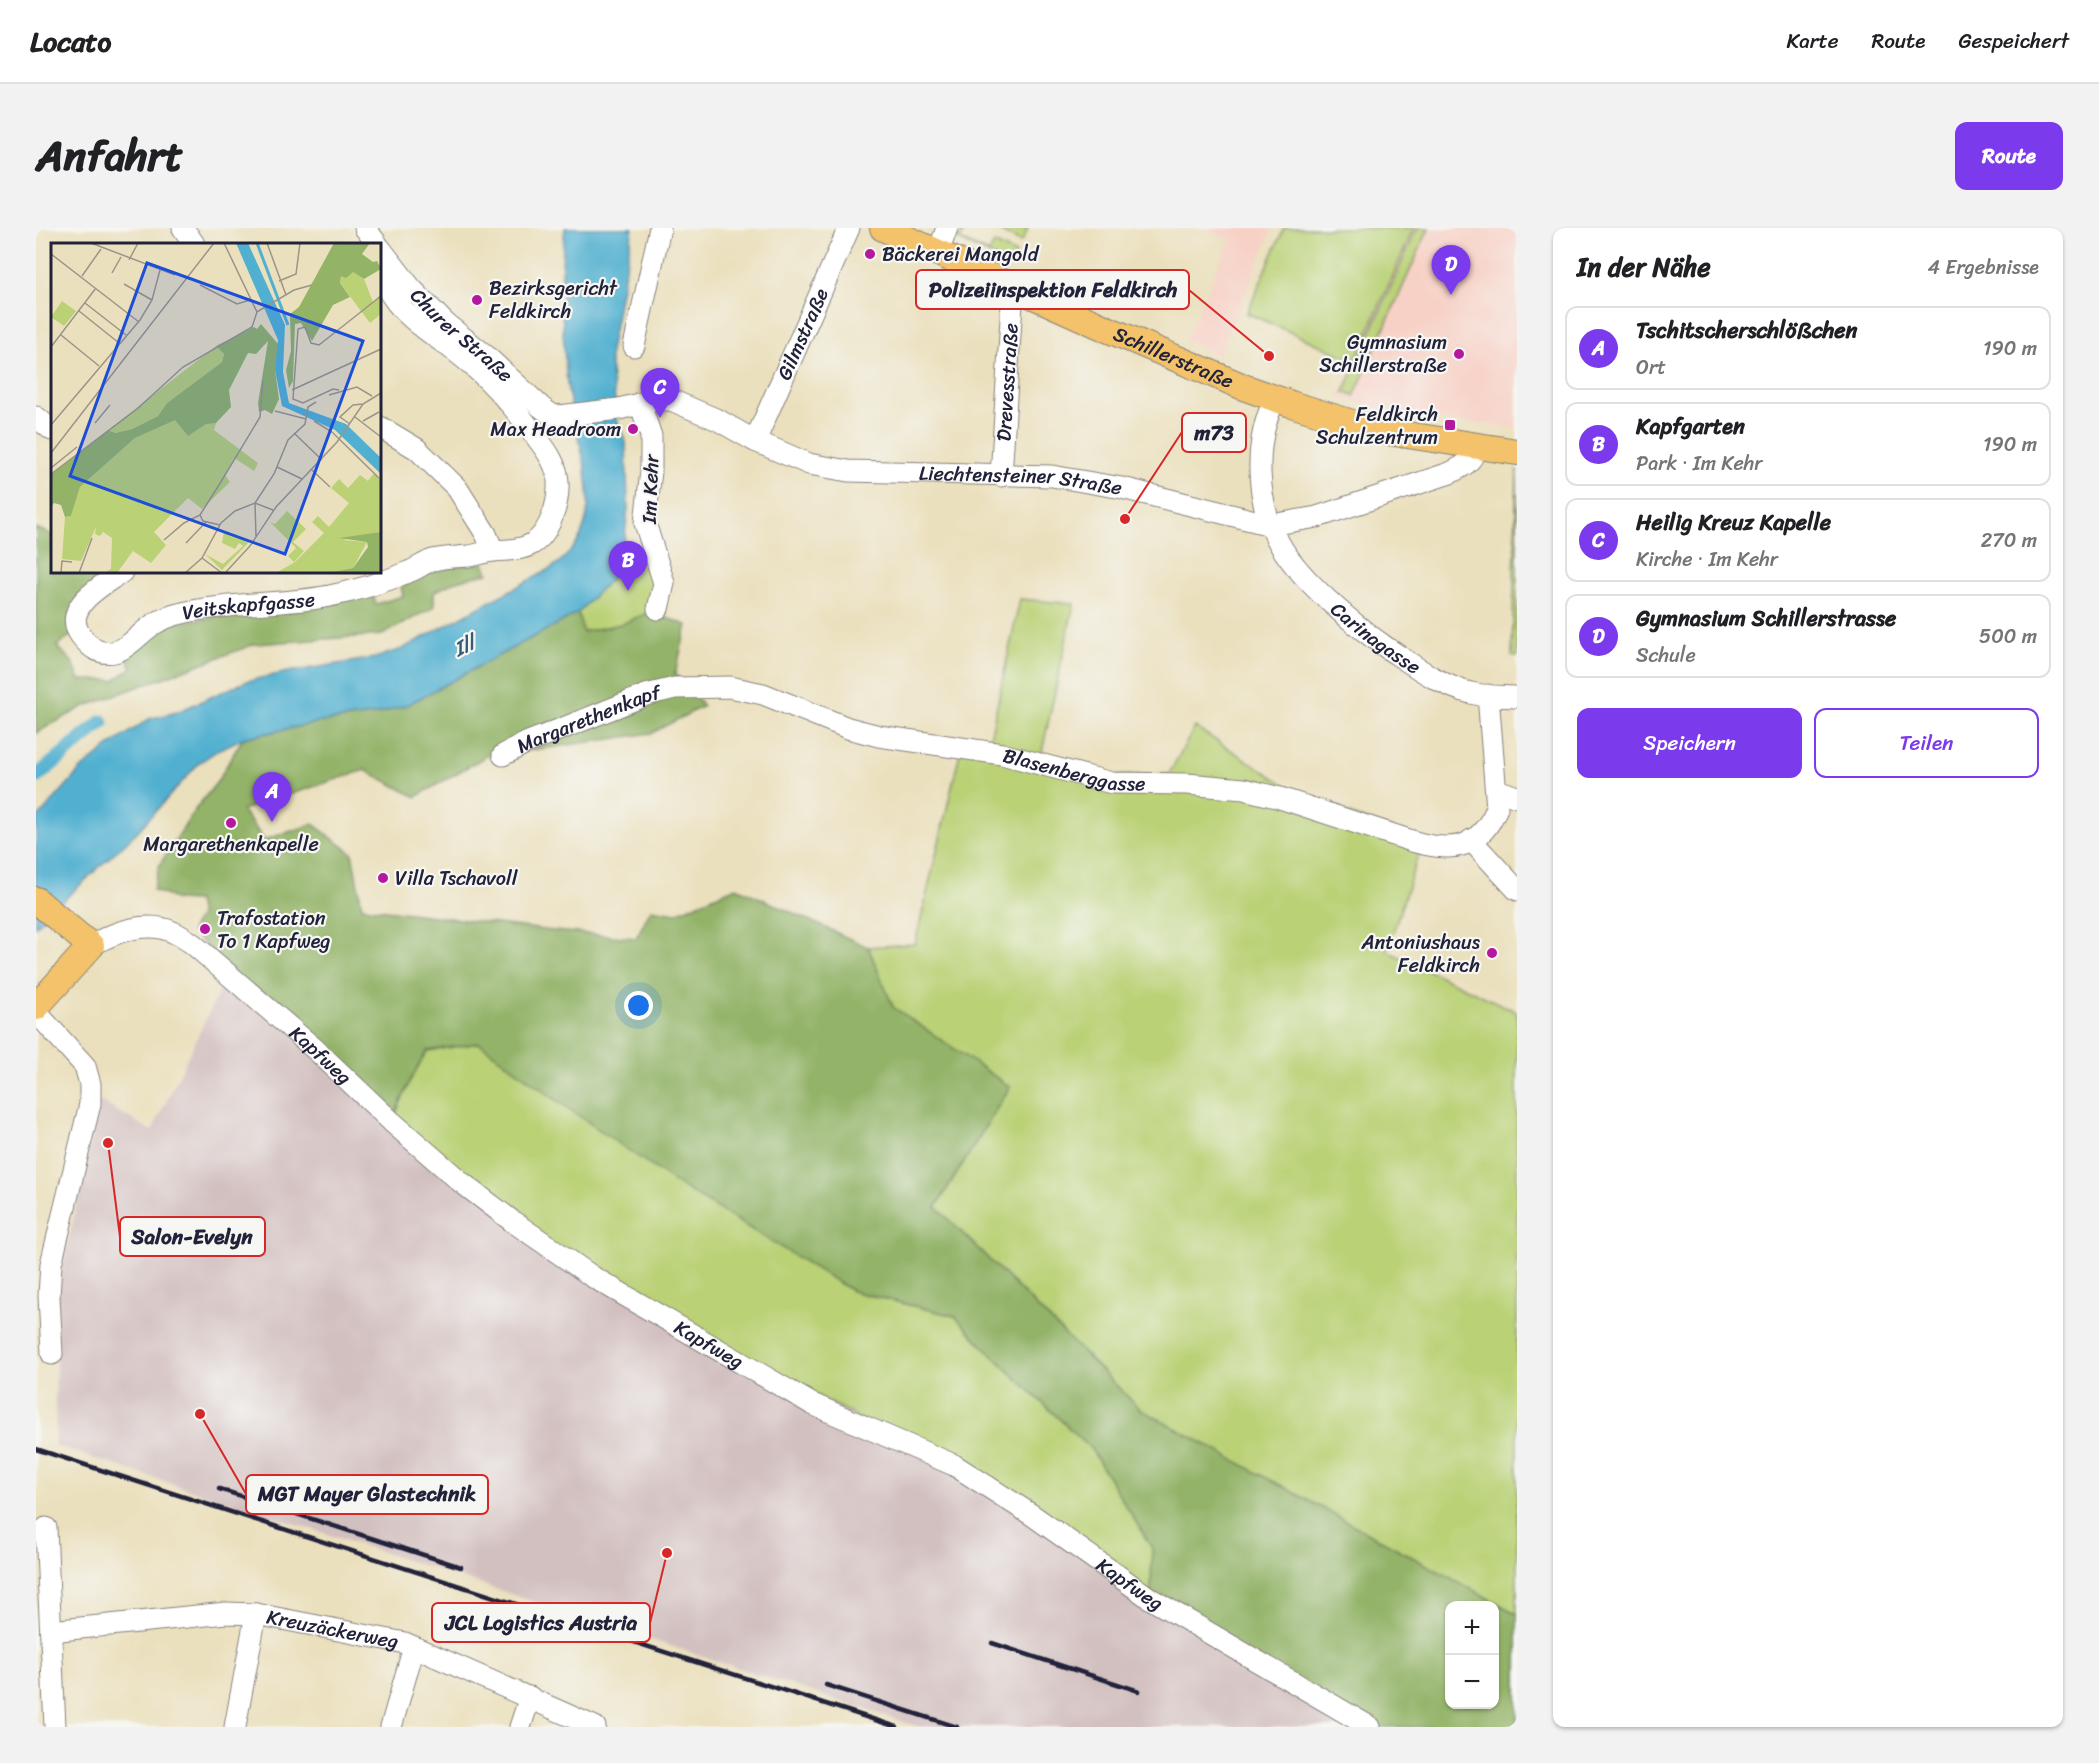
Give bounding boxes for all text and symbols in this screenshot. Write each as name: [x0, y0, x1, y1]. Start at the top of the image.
text: Locato: [30, 17, 111, 66]
text: Karte: [1787, 22, 1838, 60]
text: Route: [1871, 22, 1925, 60]
text: Gespeichert: [1958, 22, 2069, 60]
text: Anfahrt: [36, 119, 183, 193]
button: Route: [1955, 122, 2063, 190]
place label: Bäckerei Mangold: [882, 237, 1040, 272]
inset map: [51, 243, 381, 573]
text: In der Nähe: [1577, 244, 1711, 290]
pin: D: [1432, 245, 1470, 295]
marker: Bäckerei Mangold: [863, 247, 877, 261]
text: 4 Ergebnisse: [1928, 250, 2039, 285]
callout: Polizeiinspektion Feldkirch: [916, 270, 1189, 309]
place label: Bezirksgericht Feldkirch: [489, 271, 618, 329]
text: Polizeiinspektion Feldkirch: [929, 271, 1177, 309]
street label: Churer Straße: [401, 280, 521, 391]
street label: Gilmstraße: [767, 282, 839, 386]
marker: Bezirksgericht Feldkirch: [470, 293, 484, 307]
text: Tschitscherschlößchen: [1636, 311, 1857, 350]
street label: Schillerstraße: [1108, 317, 1239, 399]
street label: Drevesstraße: [986, 322, 1029, 442]
place label: Gymnasium Schillerstraße: [1319, 325, 1447, 383]
text: A: [1592, 331, 1605, 366]
text: 190 m: [1983, 331, 2037, 366]
marker: Gymnasium Schillerstraße: [1452, 347, 1466, 361]
text: Ort: [1636, 350, 1666, 385]
pin: C: [640, 368, 680, 418]
place label: Feldkirch Schulzentrum: [1316, 397, 1438, 455]
text: Kapfgarten: [1636, 407, 1745, 446]
place label: Max Headroom: [490, 412, 621, 447]
callout: m73: [1182, 413, 1246, 452]
text: m73: [1193, 414, 1234, 452]
marker: Feldkirch Schulzentrum: [1443, 418, 1457, 432]
marker: Max Headroom: [626, 422, 640, 436]
text: B: [1592, 427, 1605, 462]
text: 190 m: [1983, 427, 2037, 462]
text: Park · Im Kehr: [1636, 446, 1762, 481]
street label: Im Kehr: [632, 453, 669, 525]
street label: Liechtensteiner Straße: [918, 456, 1125, 506]
text: Heilig Kreuz Kapelle: [1636, 503, 1831, 542]
text: C: [1592, 523, 1605, 558]
text: 270 m: [1981, 523, 2037, 558]
pin: B: [608, 542, 648, 591]
text: Kirche · Im Kehr: [1636, 542, 1778, 577]
street label: Veitskapfgasse: [179, 582, 317, 630]
street label: Carinagasse: [1322, 593, 1428, 684]
text: Gymnasium Schillerstrasse: [1636, 599, 1896, 638]
text: D: [1593, 619, 1604, 654]
text: 500 m: [1979, 619, 2037, 654]
water label: Ill: [446, 622, 486, 668]
text: Schule: [1636, 638, 1696, 673]
street label: Margarethenkapf: [510, 675, 666, 763]
button: Speichern: [1577, 708, 1802, 778]
button: Teilen: [1814, 708, 2039, 778]
street label: Blasenberggasse: [999, 738, 1146, 801]
pin: A: [252, 772, 292, 822]
marker: Margarethenkapelle: [224, 816, 238, 830]
place label: Margarethenkapelle: [143, 827, 319, 862]
place label: Villa Tschavoll: [395, 861, 519, 896]
marker: Villa Tschavoll: [376, 871, 390, 885]
place label: Trafostation To 1 Kapfweg: [217, 901, 330, 959]
marker: Trafostation To 1 Kapfweg: [198, 922, 212, 936]
place label: Antoniushaus Feldkirch: [1360, 925, 1481, 983]
marker: Antoniushaus Feldkirch: [1485, 946, 1499, 960]
your location: [624, 991, 653, 1020]
street label: Kapfweg: [281, 1017, 360, 1094]
callout: Salon-Evelyn: [120, 1217, 265, 1256]
text: Salon-Evelyn: [130, 1218, 253, 1256]
street label: Kapfweg: [667, 1311, 750, 1379]
callout: MGT Mayer Glastechnik: [246, 1475, 488, 1514]
text: MGT Mayer Glastechnik: [257, 1475, 476, 1513]
street label: Kapfweg: [1089, 1548, 1170, 1621]
street label: Kreuzäckerweg: [264, 1599, 401, 1659]
map controls: [1445, 1601, 1499, 1709]
button: +: [1445, 1601, 1499, 1655]
callout: JCL Logistics Austria: [432, 1603, 650, 1642]
text: JCL Logistics Austria: [444, 1604, 638, 1642]
button: −: [1445, 1655, 1499, 1709]

